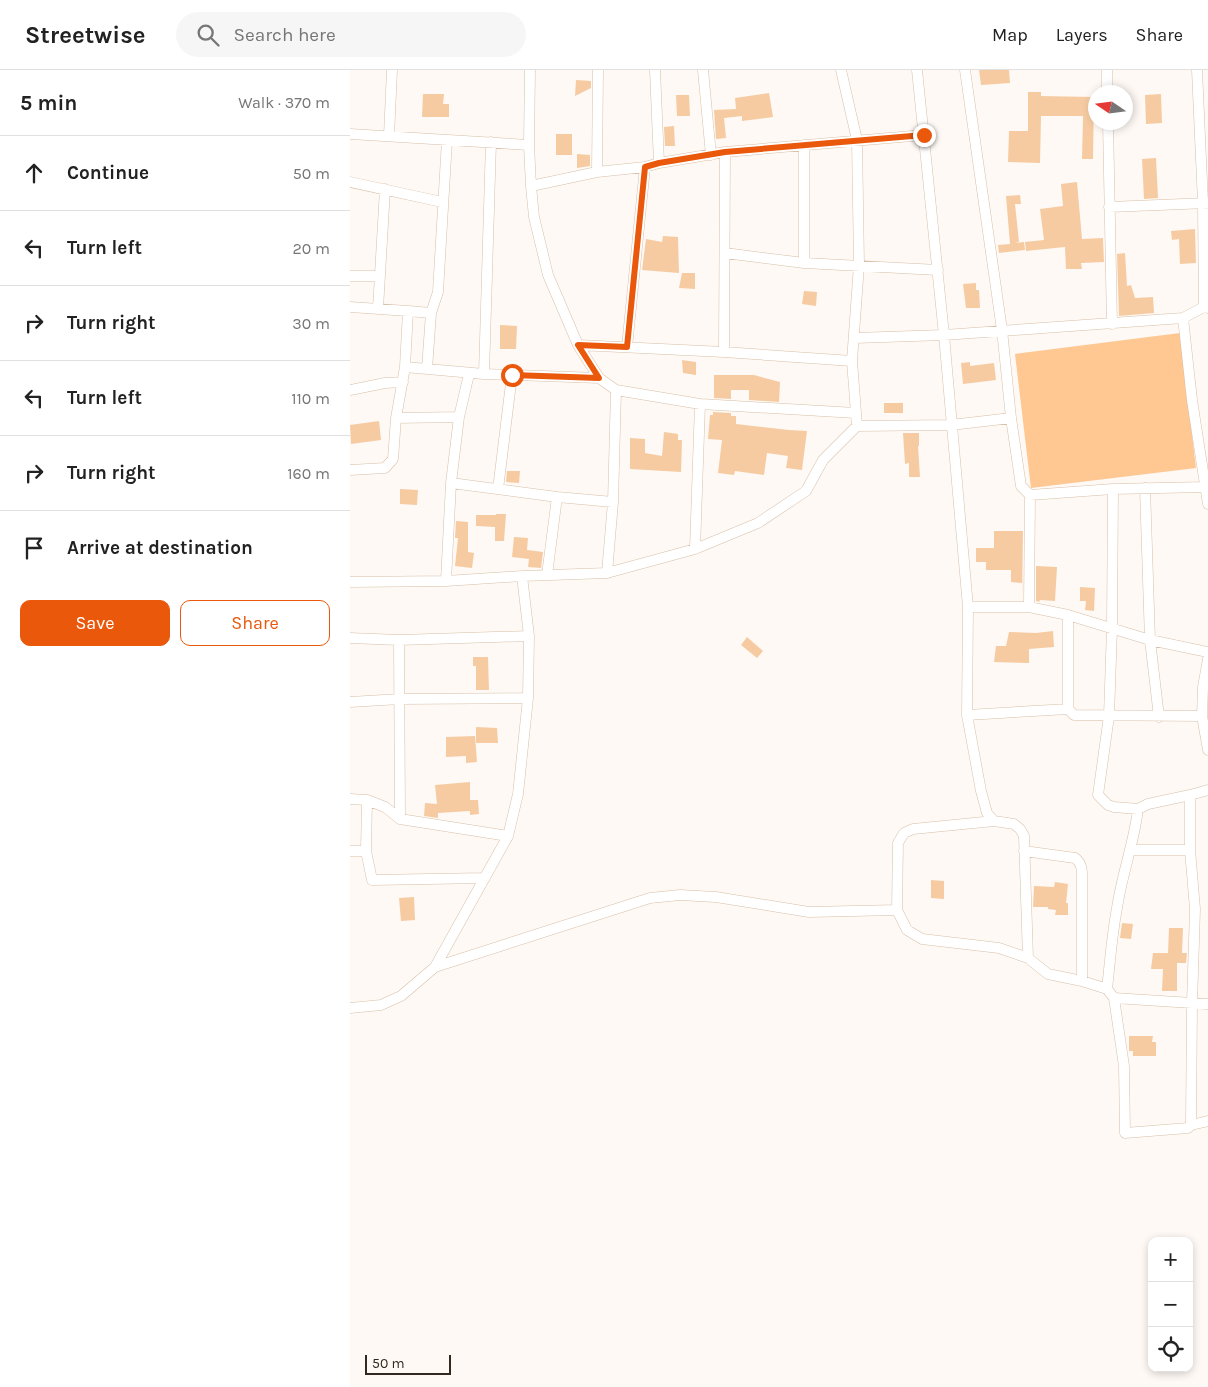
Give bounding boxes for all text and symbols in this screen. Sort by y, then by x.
search box [176,12,526,57]
text: Streetwise [25,21,146,49]
icon: search [194,21,222,49]
text: Search here [234,24,336,46]
text: Map [992,24,1028,46]
text: Layers [1056,24,1108,46]
text: Share [1136,24,1183,46]
north arrow [1088,85,1133,130]
text: 5 min [20,91,77,115]
text: Walk · 370 m [238,93,330,112]
route end [913,124,936,147]
icon: ahead [20,159,48,187]
text: Continue [67,162,149,184]
text: 50 m [293,164,330,183]
icon: left [20,234,48,262]
text: Turn left [67,237,142,259]
text: 20 m [292,239,330,258]
icon: right [20,309,48,337]
text: Turn right [67,312,156,334]
text: 30 m [292,314,330,333]
route start [501,364,524,387]
icon: left [20,384,48,412]
text: Turn left [67,387,142,409]
text: 110 m [291,389,330,408]
icon: right [20,459,48,487]
text: Turn right [67,462,156,484]
text: 160 m [287,464,330,483]
icon: arrive [20,534,48,562]
text: Arrive at destination [67,537,253,559]
button: Save [20,600,170,646]
button: Share [180,600,330,646]
map controls [1148,1237,1193,1372]
button: + [1148,1237,1193,1282]
button: − [1148,1282,1193,1327]
button: locate [1148,1327,1193,1372]
scale bar [365,1352,451,1375]
text: 50 m [372,1355,405,1372]

